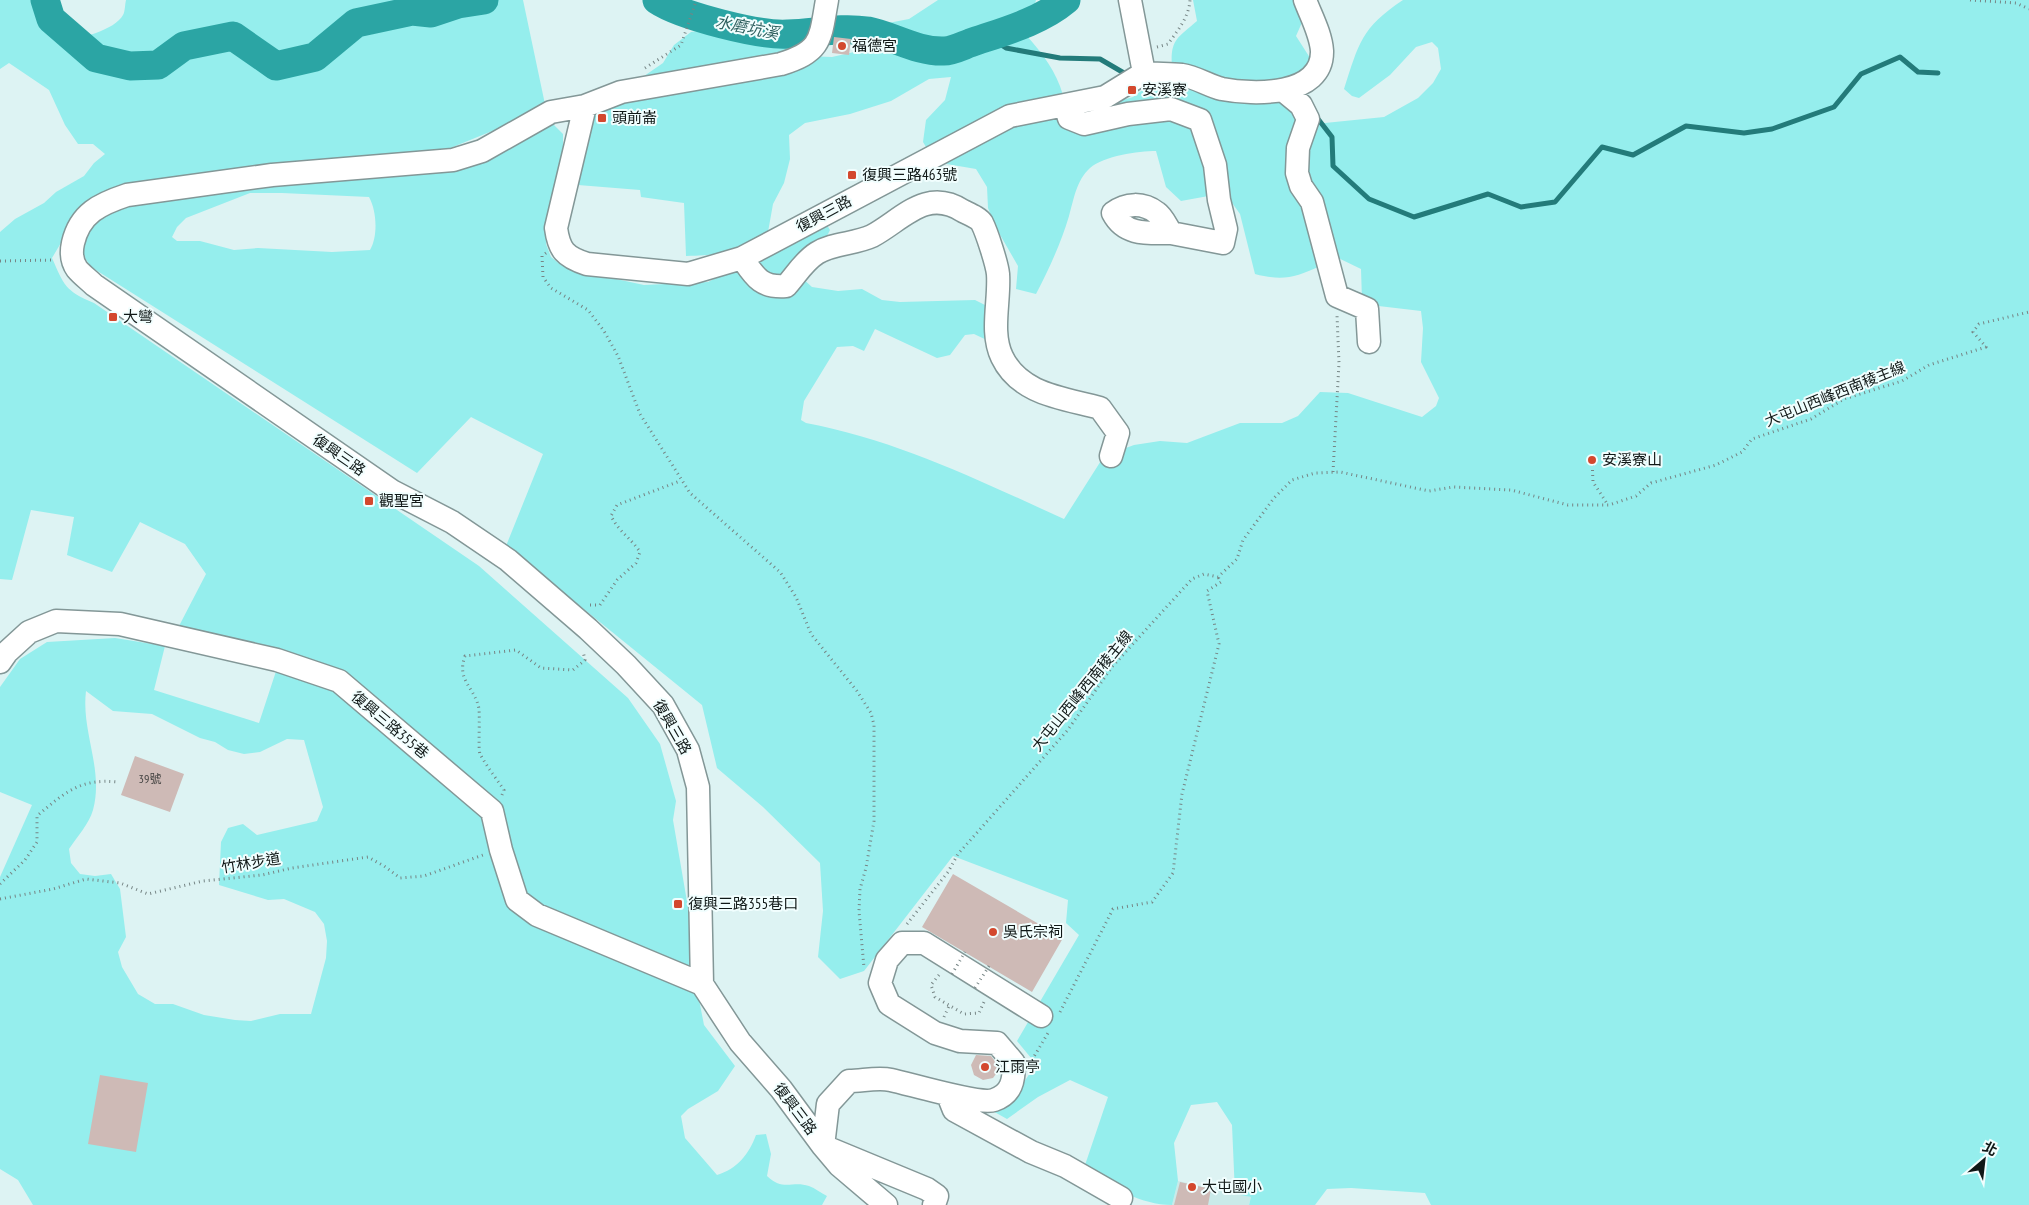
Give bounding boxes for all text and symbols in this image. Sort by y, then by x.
water label: 水磨坑溪 [714,11,782,43]
place label: 福德宮 [852,36,897,55]
marker: 福德宮 [836,40,848,52]
place label: 安溪寮 [1142,80,1187,99]
marker: 安溪寮 [1126,84,1138,96]
place label: 頭前崙 [612,108,657,127]
marker: 頭前崙 [596,112,608,124]
place label: 復興三路463號 [862,165,957,184]
marker: 復興三路463號 [846,169,858,181]
street label: 復興三路 [793,191,855,236]
place label: 大彎 [123,307,153,326]
marker: 大彎 [107,311,119,323]
street label: 大屯山西峰西南稜主線 [1762,357,1908,430]
street label: 復興三路 [309,430,369,480]
place label: 安溪寮山 [1602,450,1662,469]
marker: 安溪寮山 [1586,454,1598,466]
place label: 觀聖宮 [379,491,424,510]
marker: 觀聖宮 [363,495,375,507]
street label: 大屯山西峰西南稜主線 [1027,626,1136,755]
street label: 復興三路355巷 [348,687,433,763]
street label: 復興三路 [649,696,696,757]
house number: 39號 [139,771,161,786]
street label: 竹林步道 [220,848,282,877]
place label: 復興三路355巷口 [688,894,798,913]
marker: 復興三路355巷口 [672,898,684,910]
place label: 吳氏宗祠 [1003,922,1063,941]
marker: 吳氏宗祠 [987,926,999,938]
place label: 江雨亭 [995,1057,1040,1076]
marker: 江雨亭 [979,1061,991,1073]
street label: 復興三路 [770,1079,821,1138]
north arrow [1959,1135,2009,1185]
text: 北 [1980,1137,2001,1160]
place label: 大屯國小 [1202,1177,1262,1196]
marker: 大屯國小 [1186,1181,1198,1193]

